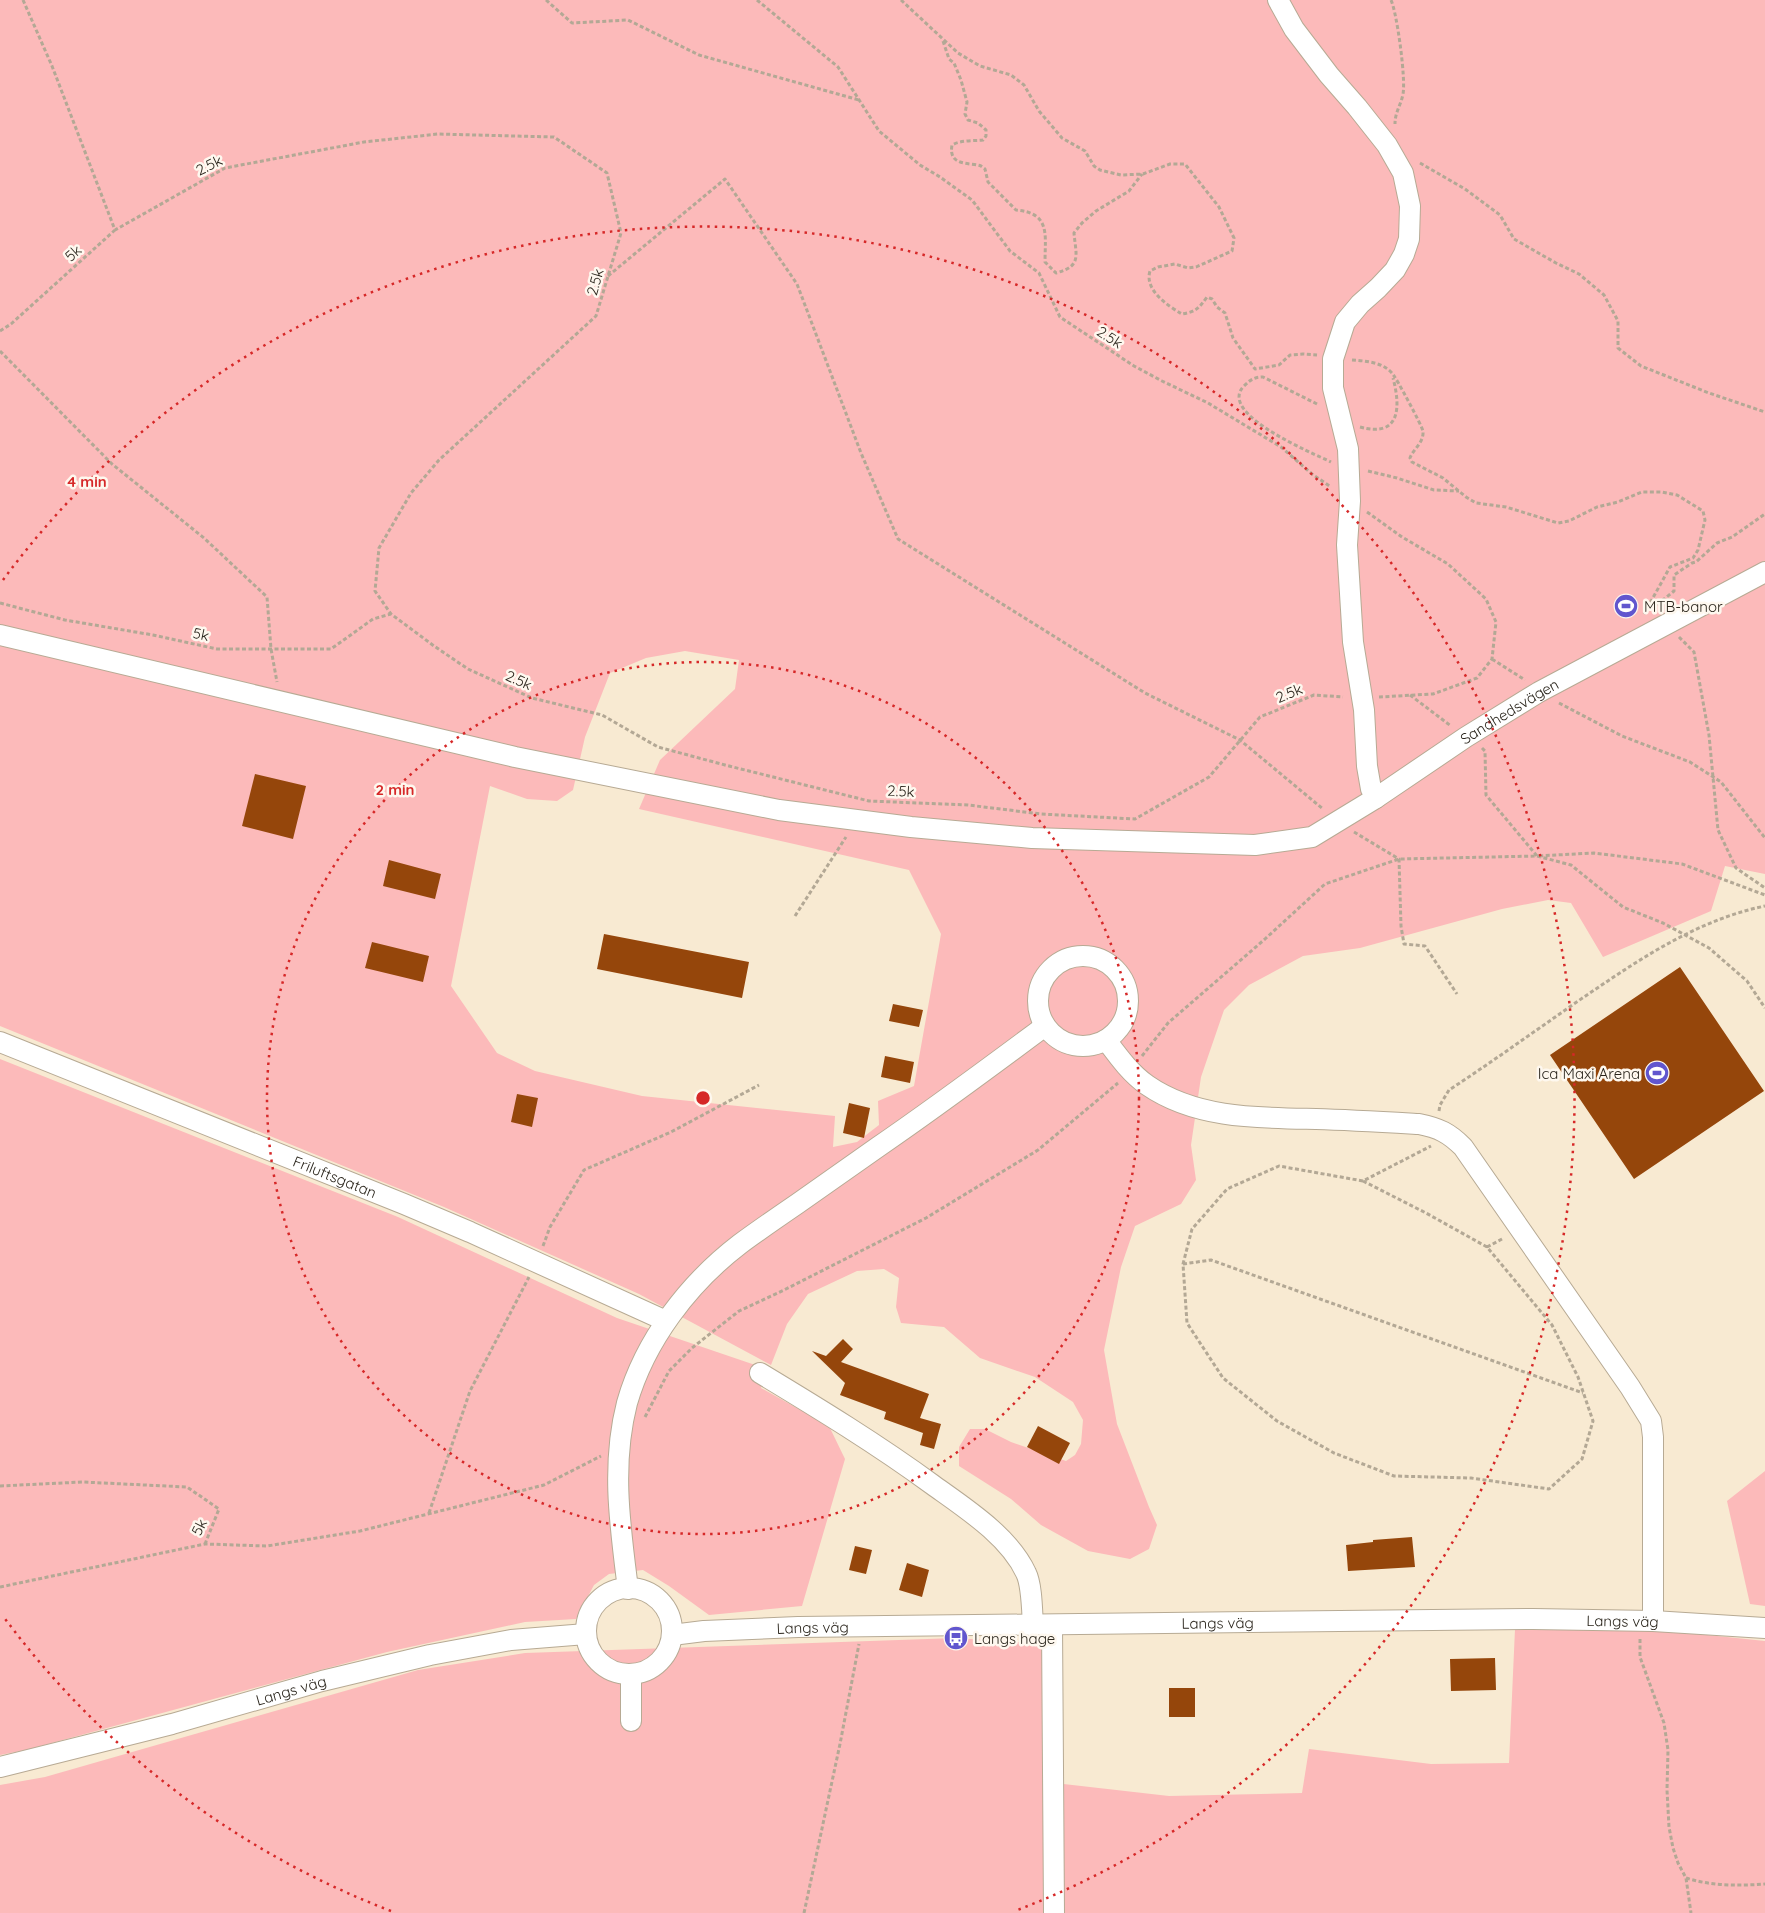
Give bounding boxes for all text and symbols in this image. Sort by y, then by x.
street label: 2.5k [193,150,225,180]
street label: 5k [61,241,85,265]
street label: 2.5k [582,266,608,298]
street label: 2.5k [1093,322,1127,352]
text: 4 min [67,472,107,491]
sports icon: MTB-banor [1613,593,1639,619]
place label: MTB-banor [1644,597,1723,616]
street label: 5k [191,623,211,645]
street label: 2.5k [503,666,535,694]
street label: Sandhedsvägen [1456,674,1562,748]
street label: 2.5k [1273,679,1305,707]
text: 2 min [375,780,415,799]
street label: 2.5k [887,781,915,801]
sports icon: Ica Maxi Arena [1644,1060,1670,1086]
place label: Ica Maxi Arena [1538,1064,1640,1083]
centre of rings [694,1089,712,1107]
street label: Friluftsgatan [290,1151,380,1202]
street label: 5k [187,1515,211,1539]
street label: Langs väg [1586,1610,1659,1631]
street label: Langs väg [1181,1613,1254,1632]
street label: Langs väg [776,1617,849,1637]
bus stop icon: Langs hage [943,1625,969,1651]
place label: Langs hage [974,1629,1055,1648]
street label: Langs väg [253,1671,328,1709]

